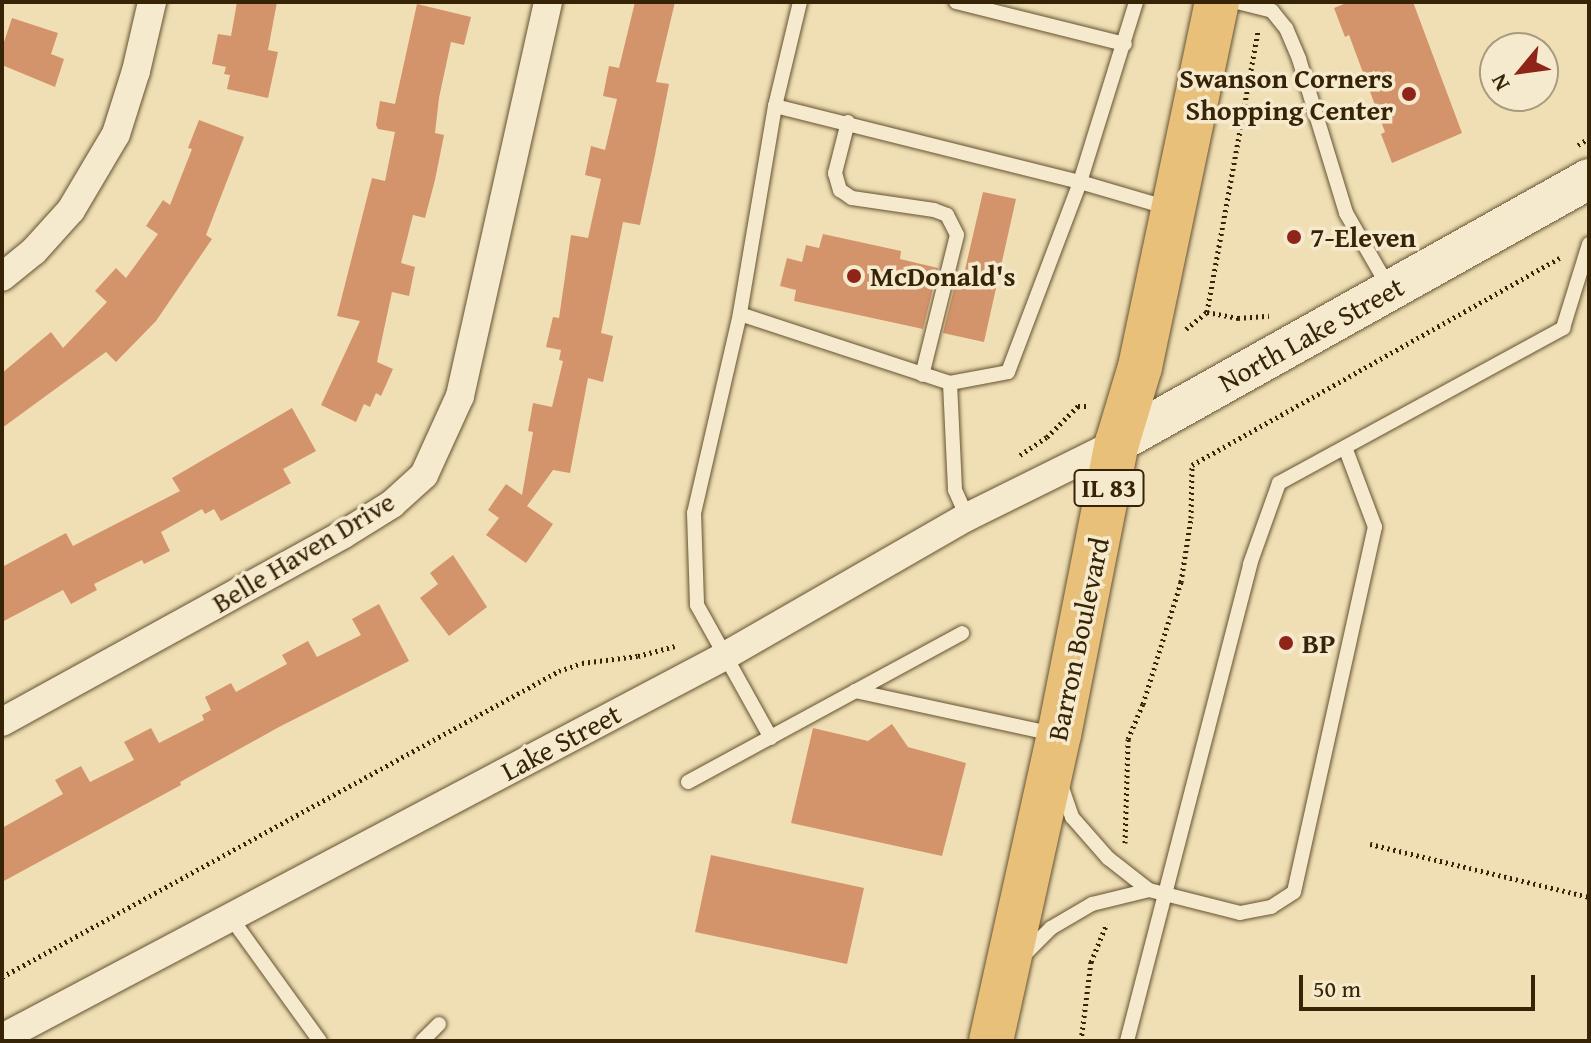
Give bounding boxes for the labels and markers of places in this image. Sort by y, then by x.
place label: Swanson Corners Shopping Center [1179,61,1393,127]
marker: Swanson Corners Shopping Center [1400,85,1418,103]
place label: 7-Eleven [1310,220,1416,254]
marker: 7-Eleven [1285,228,1303,246]
place label: McDonald's [870,259,1016,293]
marker: McDonald's [845,267,863,285]
place label: BP [1302,626,1336,660]
marker: BP [1277,634,1295,652]

